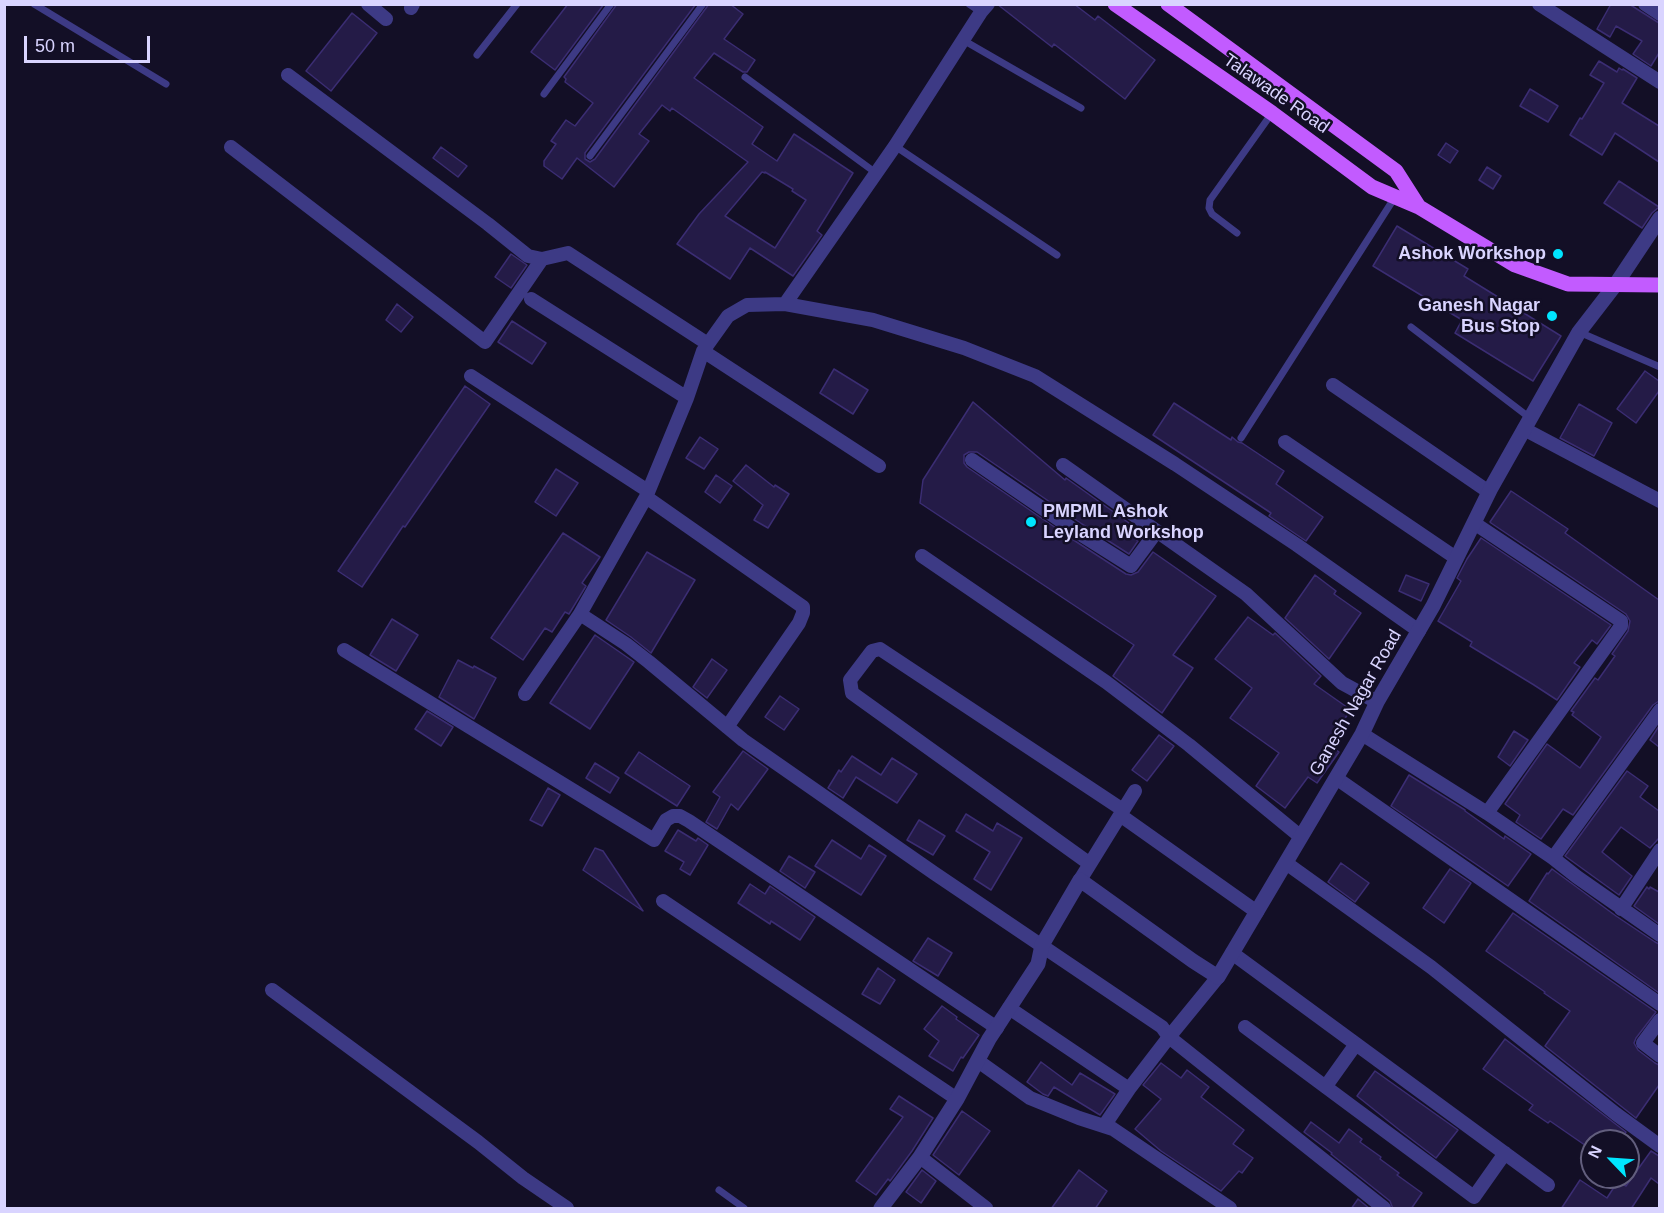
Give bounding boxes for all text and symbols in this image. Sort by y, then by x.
scale bar [27,24,153,62]
text: 50 m [35,36,75,56]
street label: Talawade Road [1219,50,1333,138]
place label: Ashok Workshop [1398,243,1546,265]
marker: Ashok Workshop [1551,247,1565,261]
place label: Ganesh Nagar Bus Stop [1418,295,1540,338]
marker: Ganesh Nagar Bus Stop [1545,309,1559,323]
place label: PMPML Ashok Leyland Workshop [1043,501,1204,544]
marker: PMPML Ashok Leyland Workshop [1024,515,1038,529]
street label: Ganesh Nagar Road [1305,626,1407,780]
north arrow [1580,1129,1640,1189]
text: N [1585,1143,1605,1161]

